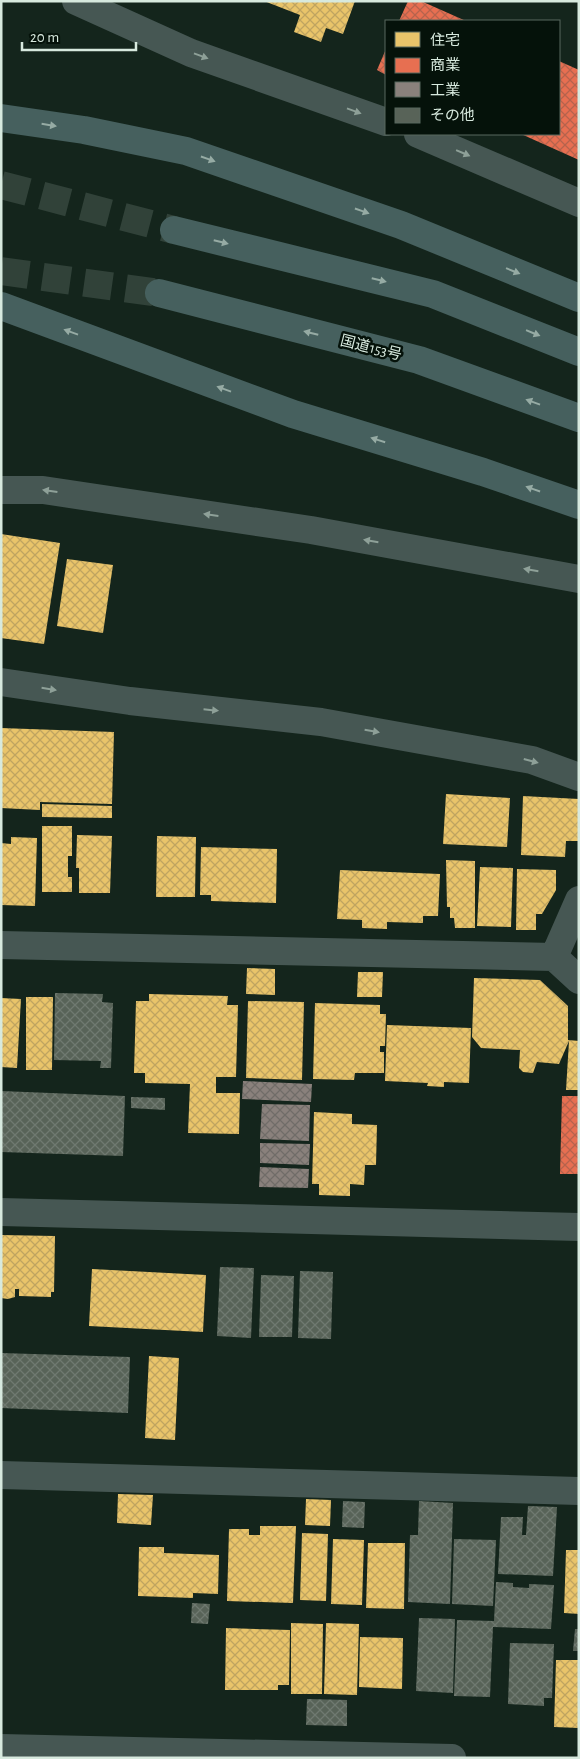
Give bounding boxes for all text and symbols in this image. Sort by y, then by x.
scale bar [22,20,136,52]
legend [385,20,560,135]
text: 20 m [30,30,59,45]
text: 住宅 [430,32,460,48]
one-way arrow [194,52,209,60]
text: 商業 [430,57,460,73]
text: 工業 [430,82,460,98]
one-way arrow [347,107,362,115]
text: その他 [430,107,475,123]
one-way arrow [42,121,58,129]
one-way arrow [456,150,470,158]
one-way arrow [201,155,216,163]
one-way arrow [355,208,370,216]
one-way arrow [214,238,229,246]
one-way arrow [506,267,521,275]
one-way arrow [372,276,387,284]
one-way arrow [64,328,79,335]
one-way arrow [304,328,319,336]
one-way arrow [525,330,540,337]
street label: 国道153号 [339,332,403,363]
one-way arrow [216,385,231,393]
one-way arrow [525,398,540,406]
one-way arrow [370,435,385,443]
one-way arrow [525,485,540,493]
one-way arrow [41,487,57,495]
one-way arrow [202,511,218,519]
one-way arrow [363,536,379,544]
one-way arrow [522,566,538,574]
one-way arrow [42,685,58,693]
one-way arrow [203,706,219,714]
one-way arrow [364,728,380,736]
one-way arrow [524,757,539,765]

